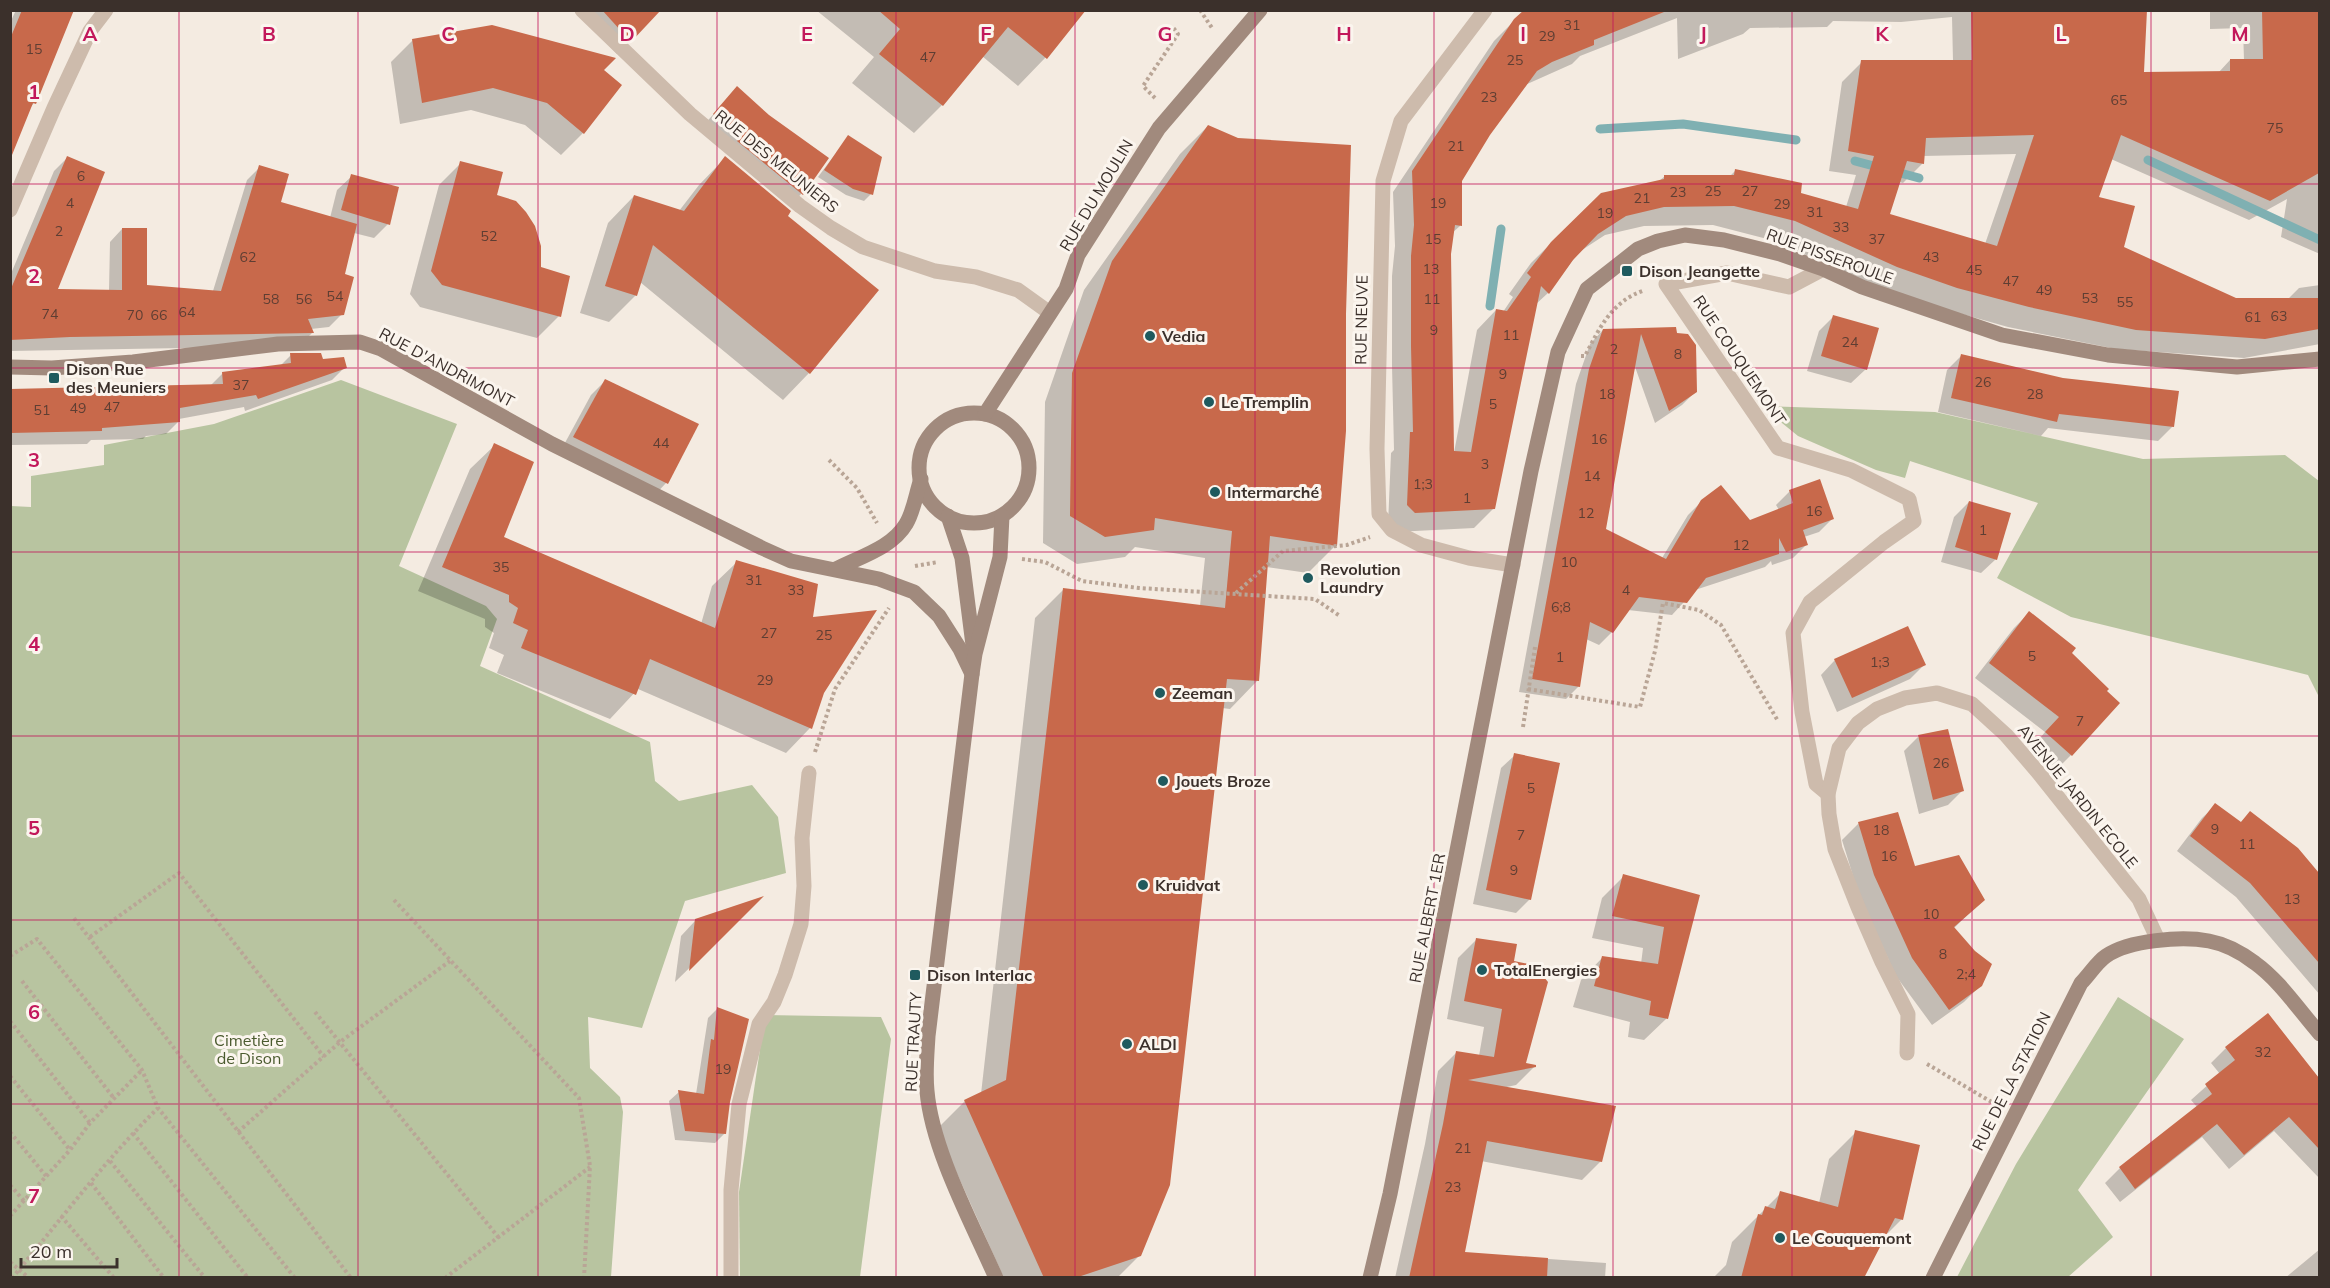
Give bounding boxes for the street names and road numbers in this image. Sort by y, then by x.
street label: RUE DES MEUNIERS [711,105,843,217]
street label: RUE DU MOULIN [1055,136,1137,254]
street label: RUE PISSEROULE [1764,224,1896,288]
street label: RUE NEUVE [1350,275,1372,365]
street label: RUE COUQUEMONT [1689,291,1791,429]
street label: RUE D'ANDRIMONT [376,323,518,411]
street label: AVENUE JARDIN ECOLE [2014,720,2142,872]
street label: RUE ALBERT 1ER [1405,851,1449,985]
street label: RUE TRAUTY [900,991,926,1092]
street label: RUE DE LA STATION [1967,1008,2055,1154]

